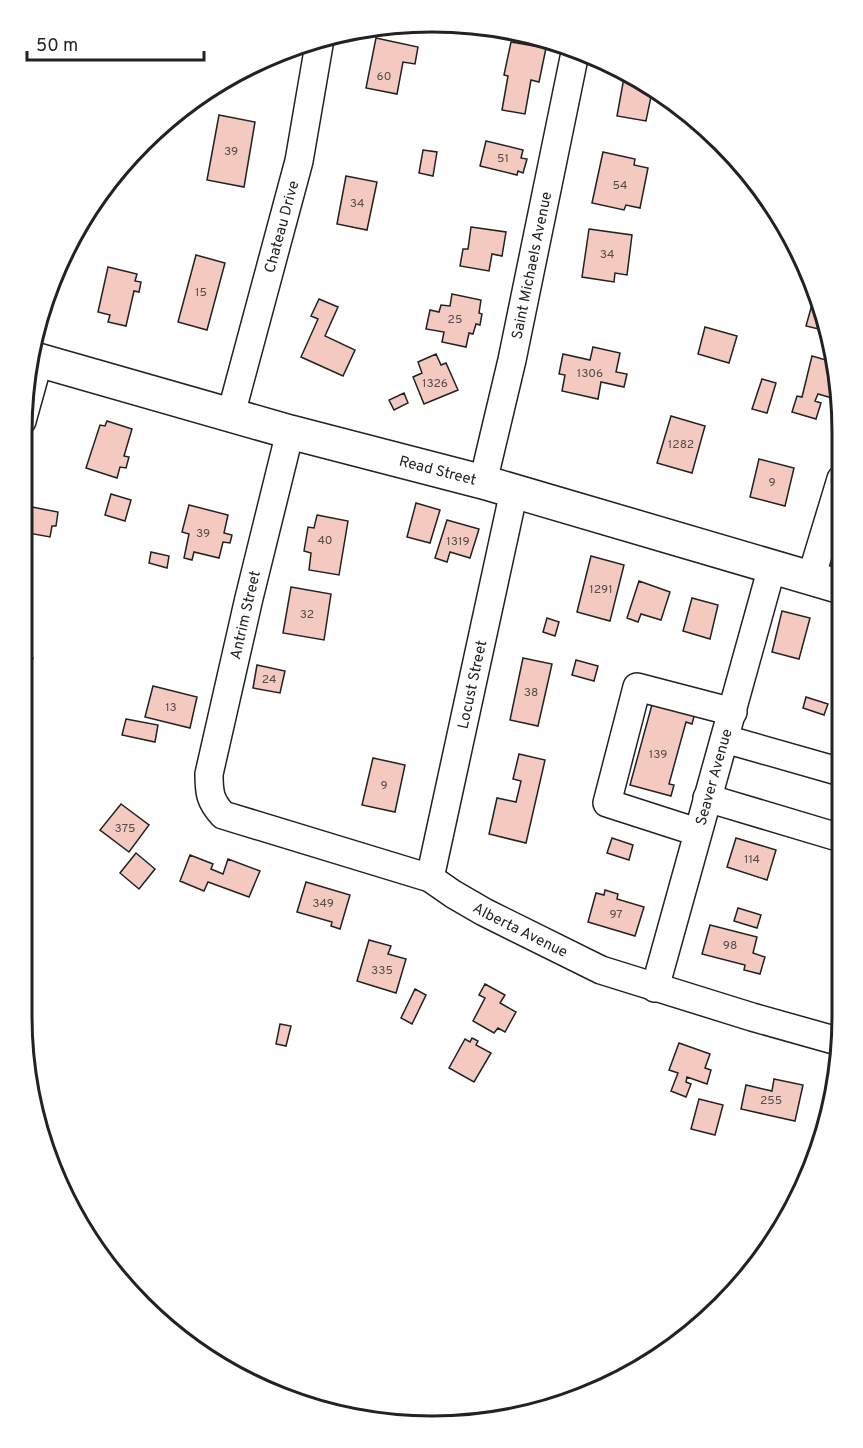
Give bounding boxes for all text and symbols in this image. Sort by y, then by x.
scale bar [27,24,204,62]
text: 50 m [36,35,78,58]
house number: 60 [377,69,391,85]
house number: 39 [224,144,238,160]
house number: 51 [497,151,509,167]
house number: 54 [612,178,628,194]
street label: Chateau Drive [261,179,304,275]
street label: Saint Michaels Avenue [508,190,557,341]
house number: 34 [350,196,364,212]
house number: 34 [600,247,614,263]
house number: 15 [195,285,207,301]
house number: 25 [448,312,462,328]
house number: 1306 [577,366,603,382]
house number: 1326 [422,376,448,392]
house number: 1282 [668,437,694,453]
street label: Read Street [397,453,478,491]
house number: 9 [768,475,776,491]
house number: 39 [196,526,210,542]
house number: 40 [317,533,333,549]
house number: 1319 [446,534,470,550]
street label: Antrim Street [227,569,266,662]
house number: 1291 [589,582,613,598]
house number: 32 [300,607,314,623]
street label: Locust Street [455,639,492,731]
house number: 24 [262,672,276,688]
house number: 38 [524,685,538,701]
house number: 13 [165,700,177,716]
street label: Seaver Avenue [692,727,738,828]
house number: 139 [649,747,667,763]
house number: 9 [380,778,388,794]
house number: 375 [115,821,135,837]
house number: 114 [744,852,760,868]
house number: 349 [312,896,334,912]
street label: Alberta Avenue [469,899,570,963]
house number: 97 [609,907,623,923]
house number: 98 [723,938,737,954]
house number: 335 [371,963,393,979]
house number: 255 [760,1093,782,1109]

